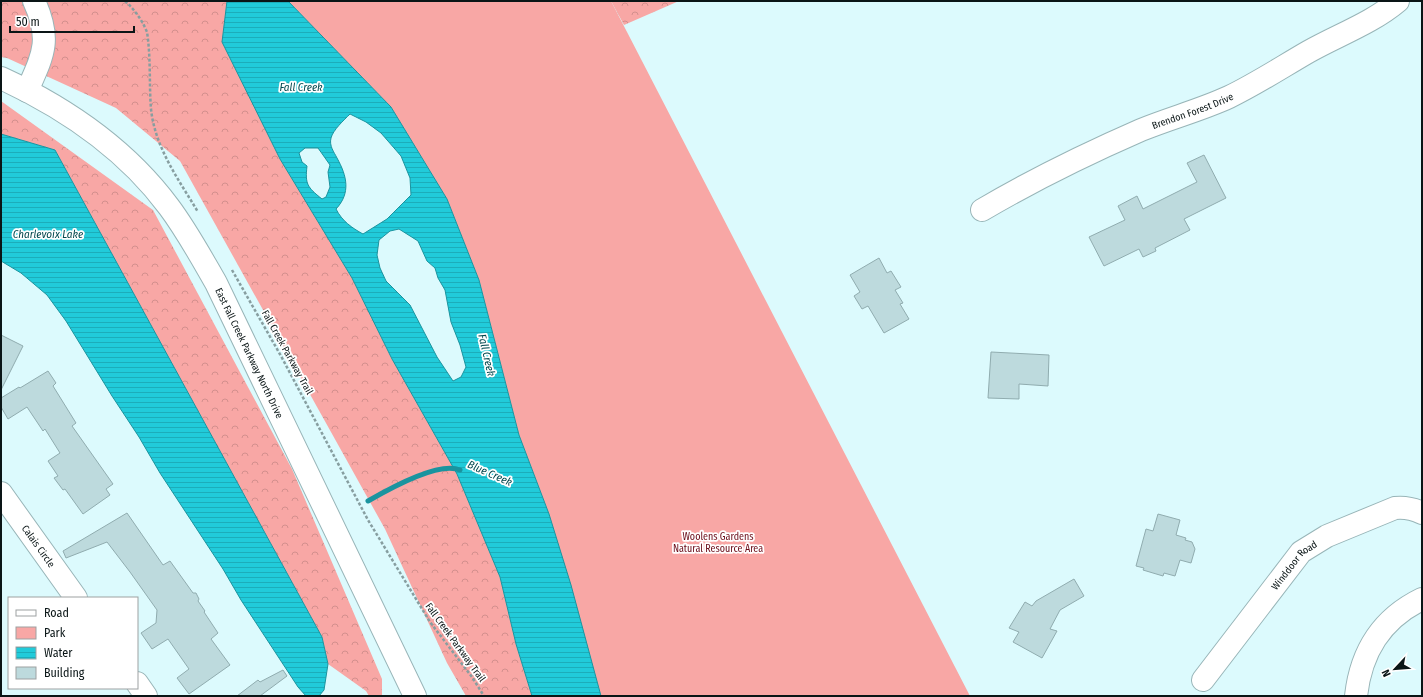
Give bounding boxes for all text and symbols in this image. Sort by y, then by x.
scale bar [10,8,134,34]
text: 50 m [16,15,40,29]
water label: Fall Creek [279,81,323,94]
street label: Brendon Forest Drive [1150,91,1236,132]
water label: Charlevoix Lake [13,228,83,241]
street label: East Fall Creek Parkway North Drive [212,286,285,421]
street label: Fall Creek Parkway Trail [259,308,315,397]
water label: Fall Creek [475,333,498,378]
water label: Blue Creek [466,458,514,489]
street label: Calais Circle [19,523,57,570]
park label: Woolens Gardens Natural Resource Area [673,531,763,555]
street label: Winddoor Road [1269,539,1319,593]
legend [8,597,138,689]
street label: Fall Creek Parkway Trail [423,601,488,685]
text: Road [44,606,69,620]
text: Park [44,626,66,640]
text: Water [44,646,73,660]
north arrow [1375,649,1415,689]
text: Building [44,666,85,680]
text: N [1379,667,1394,679]

